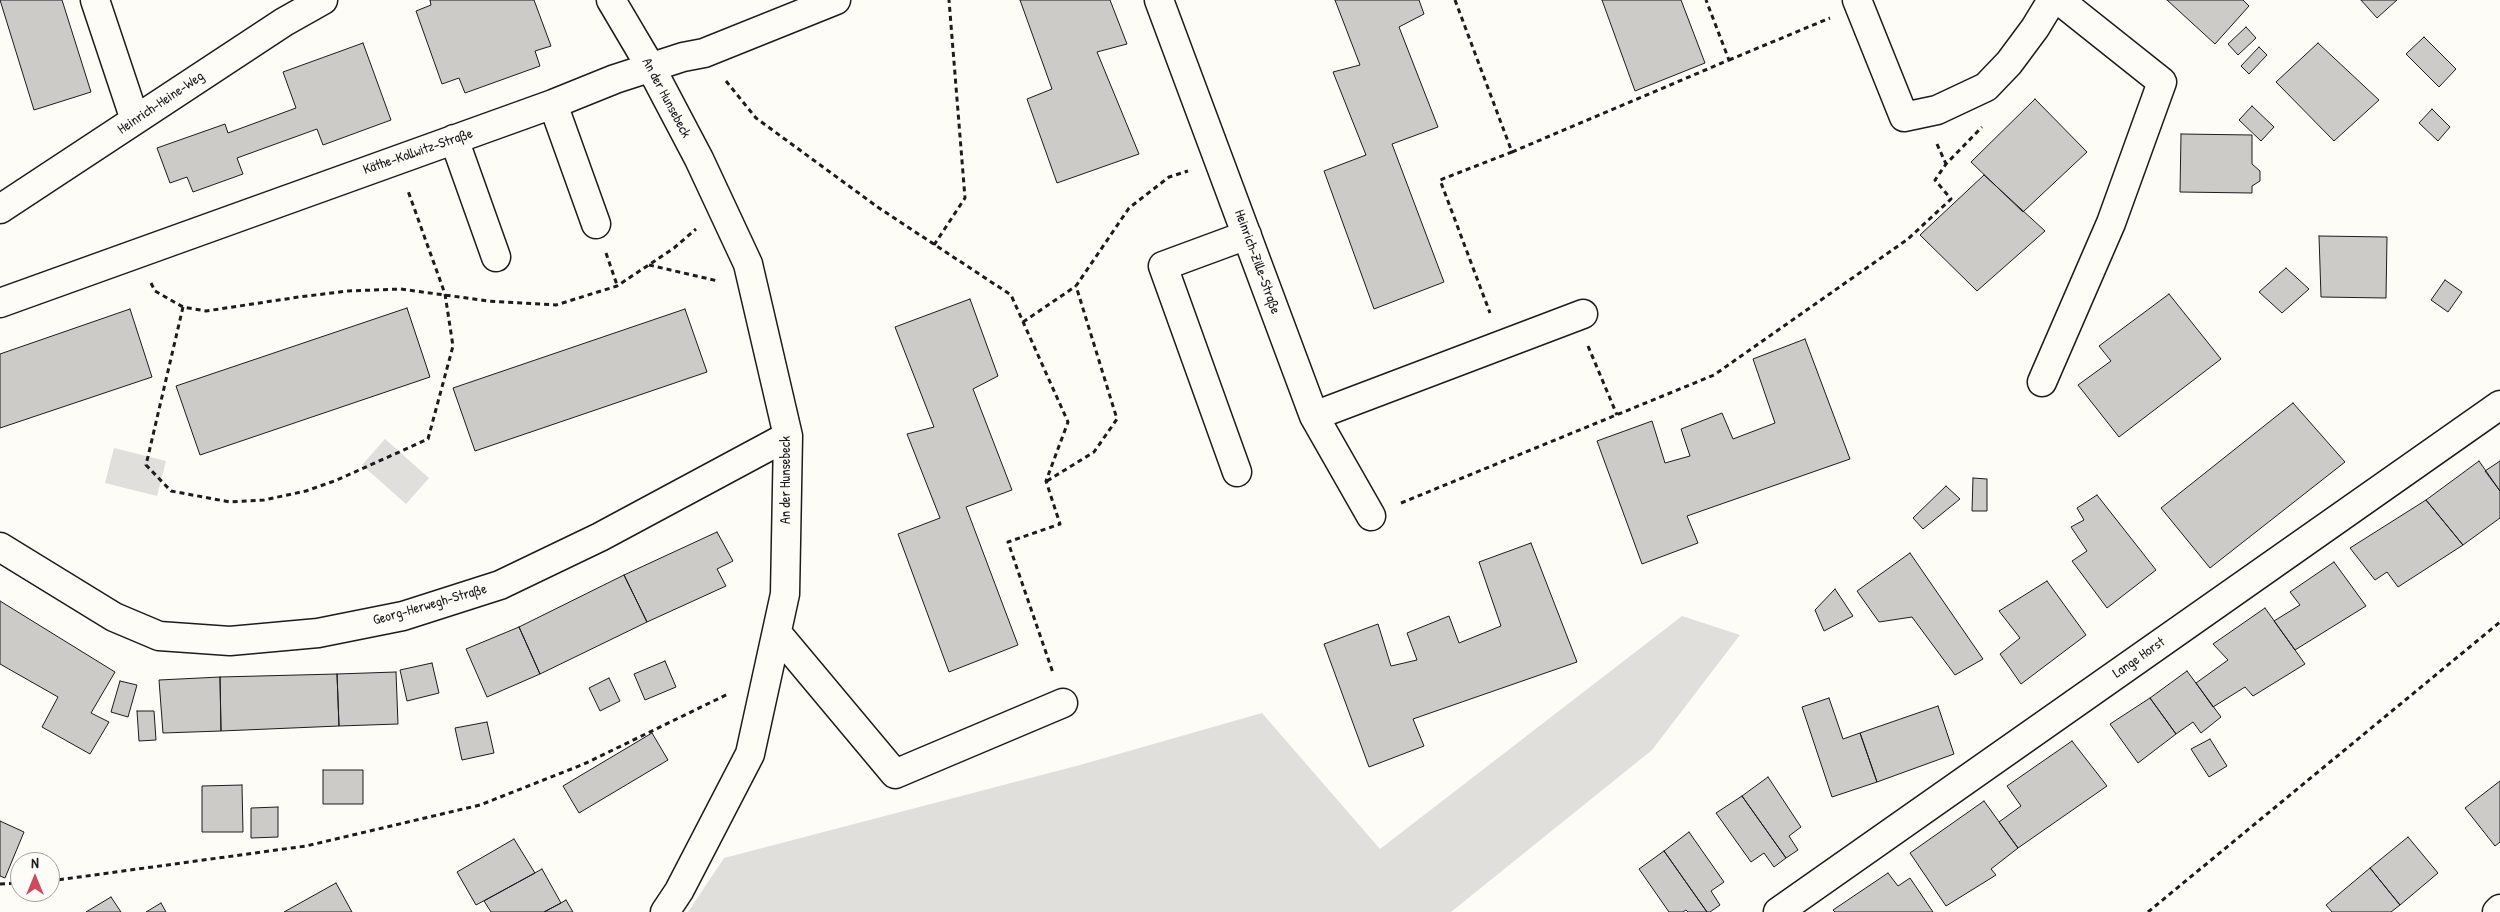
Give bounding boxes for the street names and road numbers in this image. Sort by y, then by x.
street label: An der Hunsebeck [638,55,694,141]
street label: Heinrich-Heine-Weg [115,68,207,138]
street label: Käthe-Kollwitz-Straße [361,125,475,179]
street label: Heinrich-Zille-Straße [1230,208,1284,316]
street label: An der Hunsebeck [778,436,794,524]
street label: Georg-Herwegh-Straße [371,581,489,629]
street label: Lange Horst [2110,634,2168,682]

